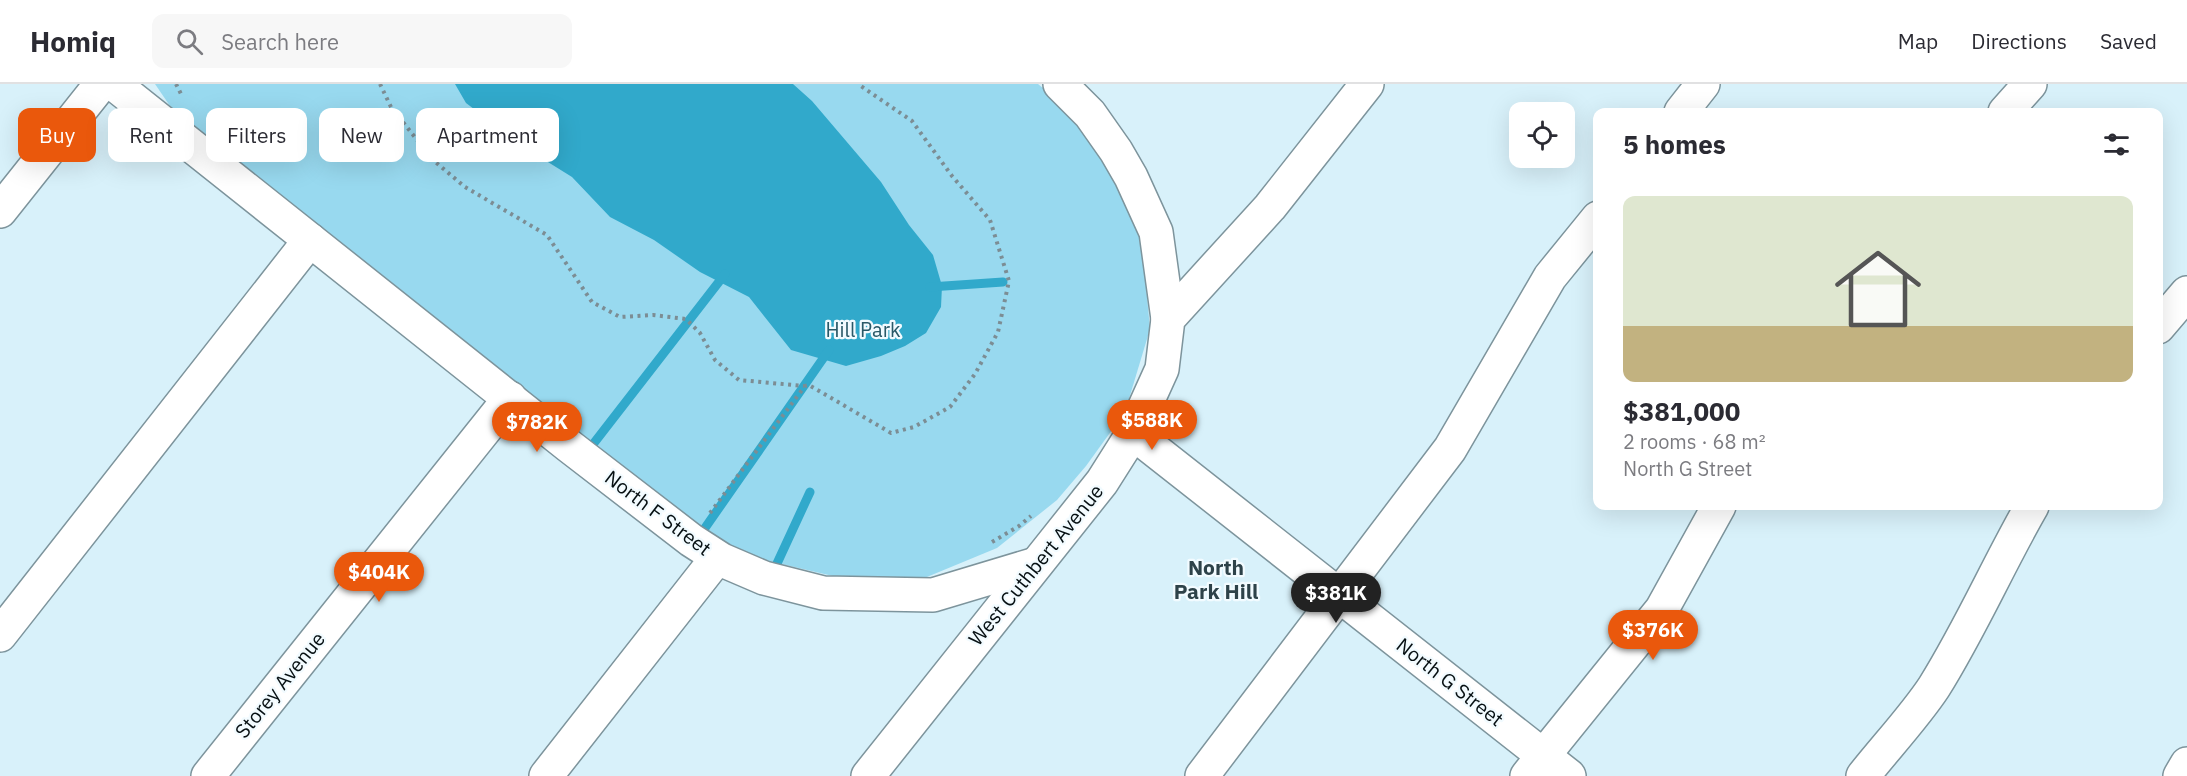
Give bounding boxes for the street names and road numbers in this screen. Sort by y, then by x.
street label: North F Street [600,464,717,561]
street label: West Cuthbert Avenue [962,478,1109,651]
street label: Storey Avenue [228,626,331,743]
street label: North G Street [1391,631,1510,732]

